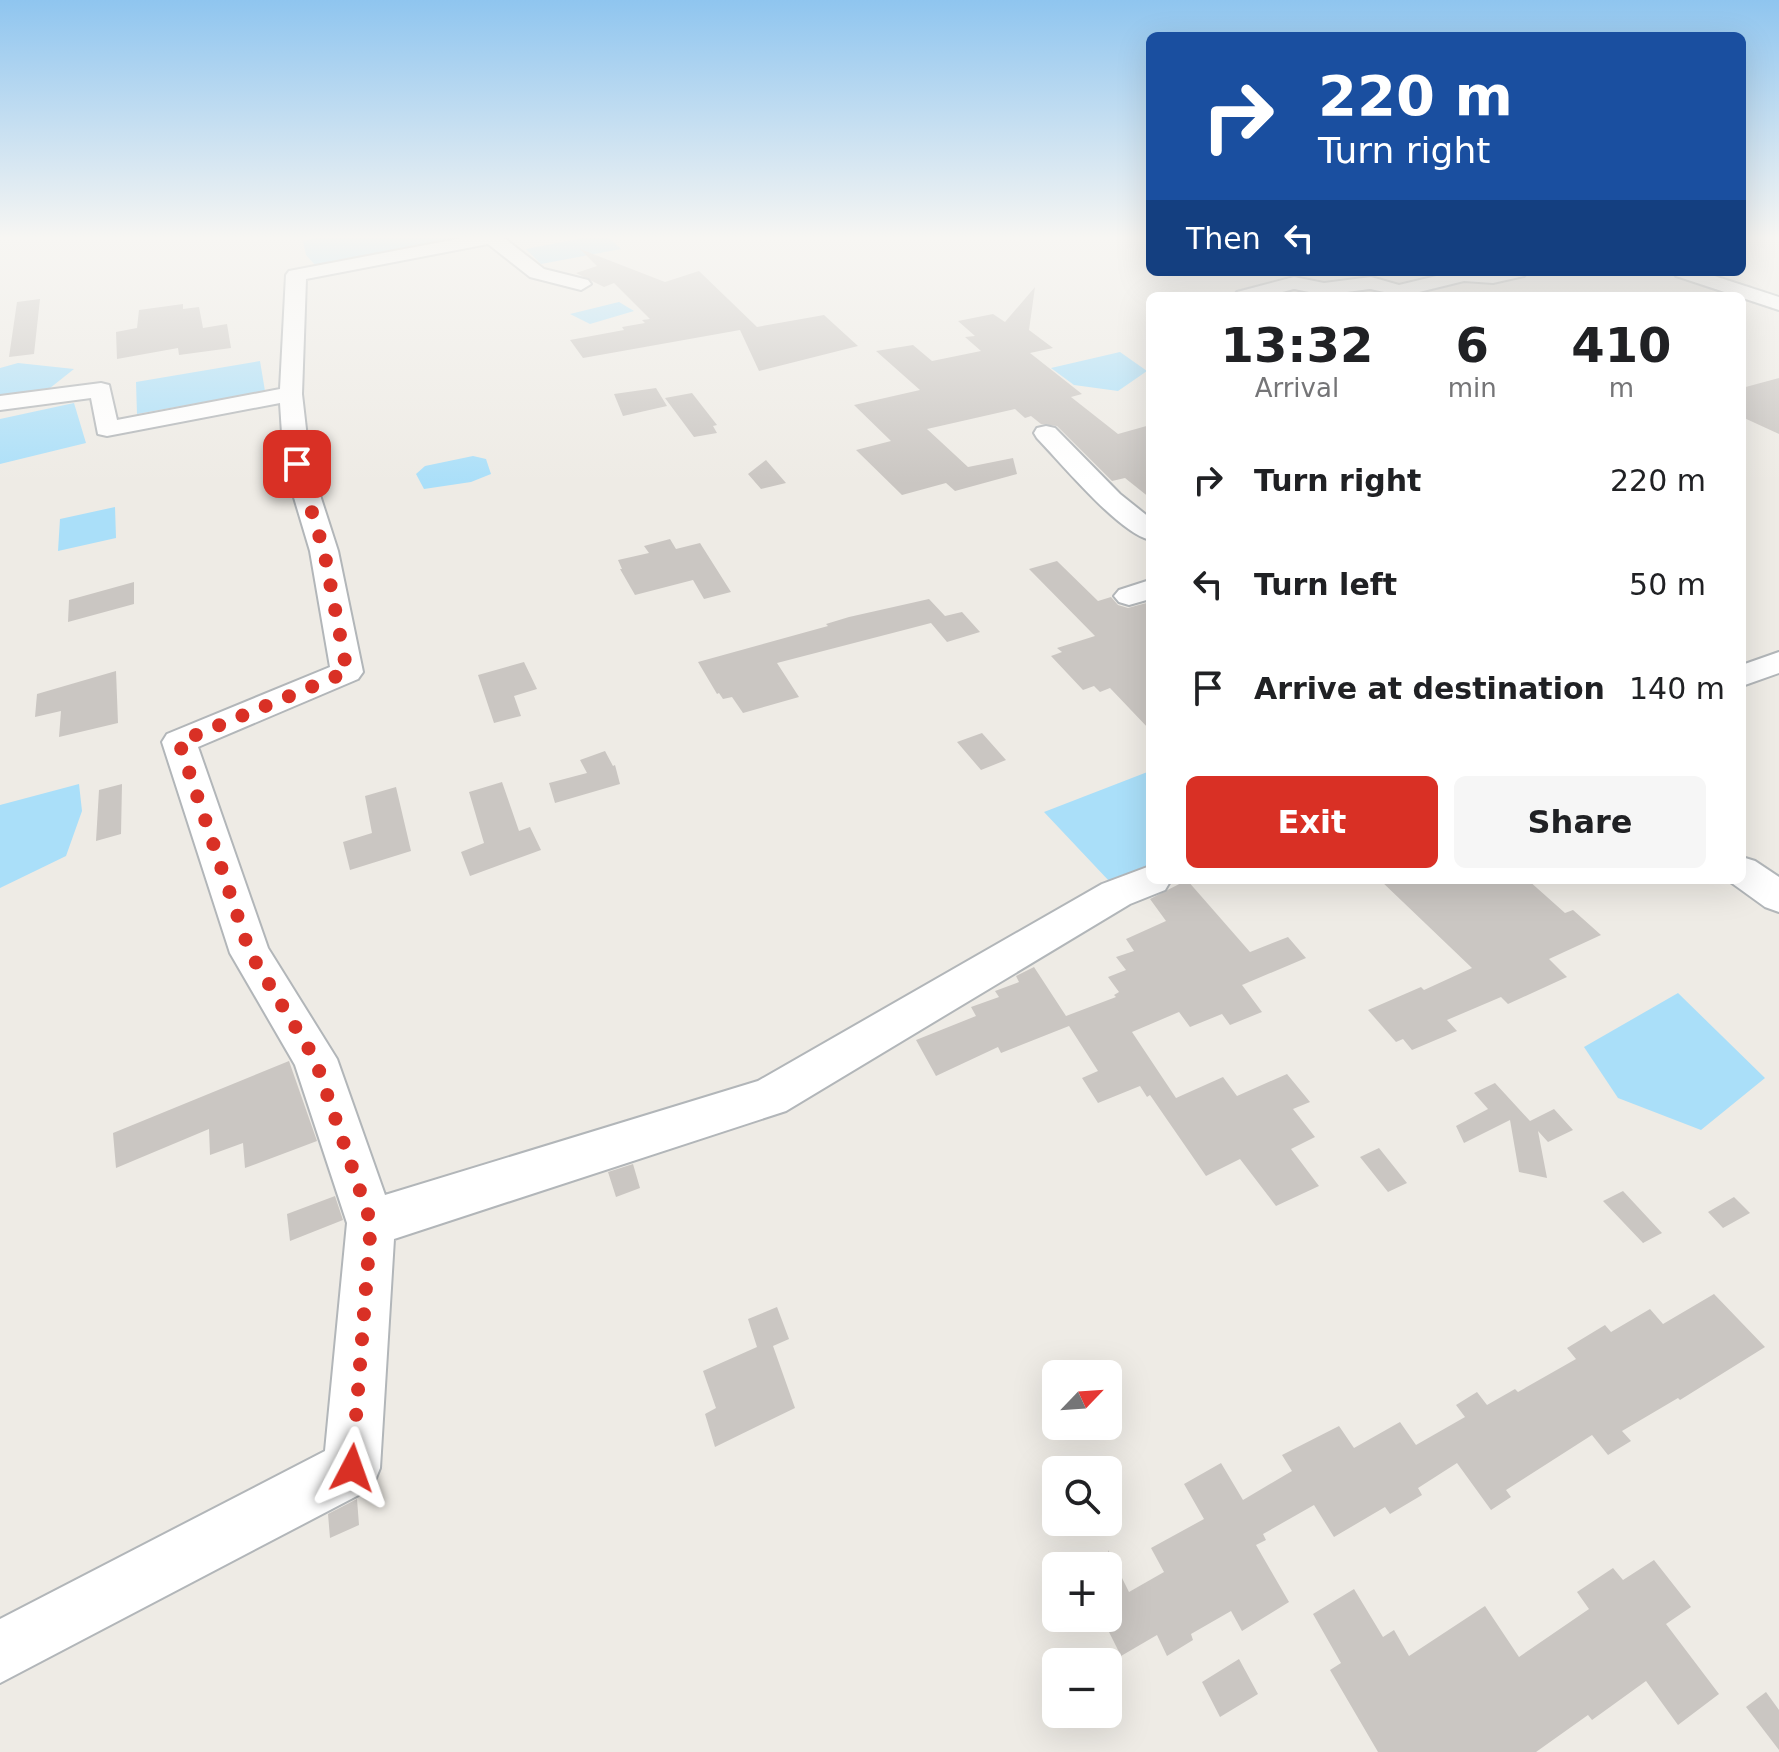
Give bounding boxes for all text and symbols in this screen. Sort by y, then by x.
text: 220 m [1318,63,1513,128]
icon: right [1186,64,1290,168]
text: Turn right [1318,130,1490,171]
icon: left [1277,216,1321,260]
text: Then [1186,221,1261,256]
text: 13:32 [1220,317,1373,373]
text: 6 [1456,317,1489,373]
text: 410 [1571,317,1671,373]
text: Arrival [1255,373,1339,403]
text: min [1448,373,1497,403]
text: m [1609,373,1634,403]
pin [263,430,331,498]
icon: arrive [275,442,319,486]
icon: right [1186,458,1230,502]
text: Turn right [1254,463,1421,498]
text: 220 m [1610,463,1706,498]
icon: left [1186,562,1230,606]
text: Turn left [1254,567,1397,602]
text: 50 m [1629,567,1706,602]
icon: arrive [1186,666,1230,710]
text: Arrive at destination [1254,671,1605,706]
text: 140 m [1629,671,1725,706]
button: Exit [1186,776,1438,868]
button: Share [1454,776,1706,868]
north arrow [1042,1360,1122,1440]
map controls [1042,1360,1122,1728]
position arrow [310,1426,394,1510]
button: search [1042,1456,1122,1536]
button: + [1042,1552,1122,1632]
button: − [1042,1648,1122,1728]

